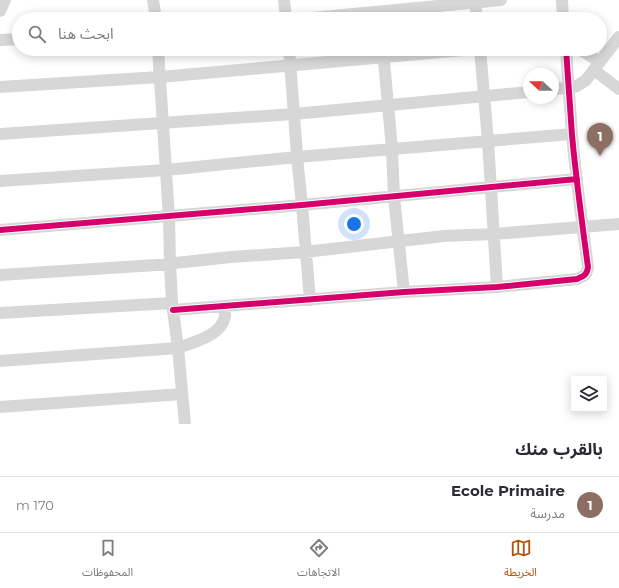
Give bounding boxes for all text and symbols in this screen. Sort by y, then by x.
search box [12,12,607,56]
icon: search [26,23,48,45]
text: ابحث هنا [58,24,114,43]
north arrow [523,68,559,104]
pin: 1 [587,123,613,156]
your location [344,214,364,234]
map controls [571,376,607,412]
button: layers [571,376,607,412]
text: بالقرب منك [515,439,603,459]
text: Ecole Primaire [451,481,565,500]
text: 170 m [16,497,54,513]
text: 1 [587,497,593,513]
text: مدرسة [530,505,565,521]
tab: المحفوظات [82,537,133,584]
tab: الاتجاهات [297,537,340,584]
tab: الخريطة [504,537,537,584]

